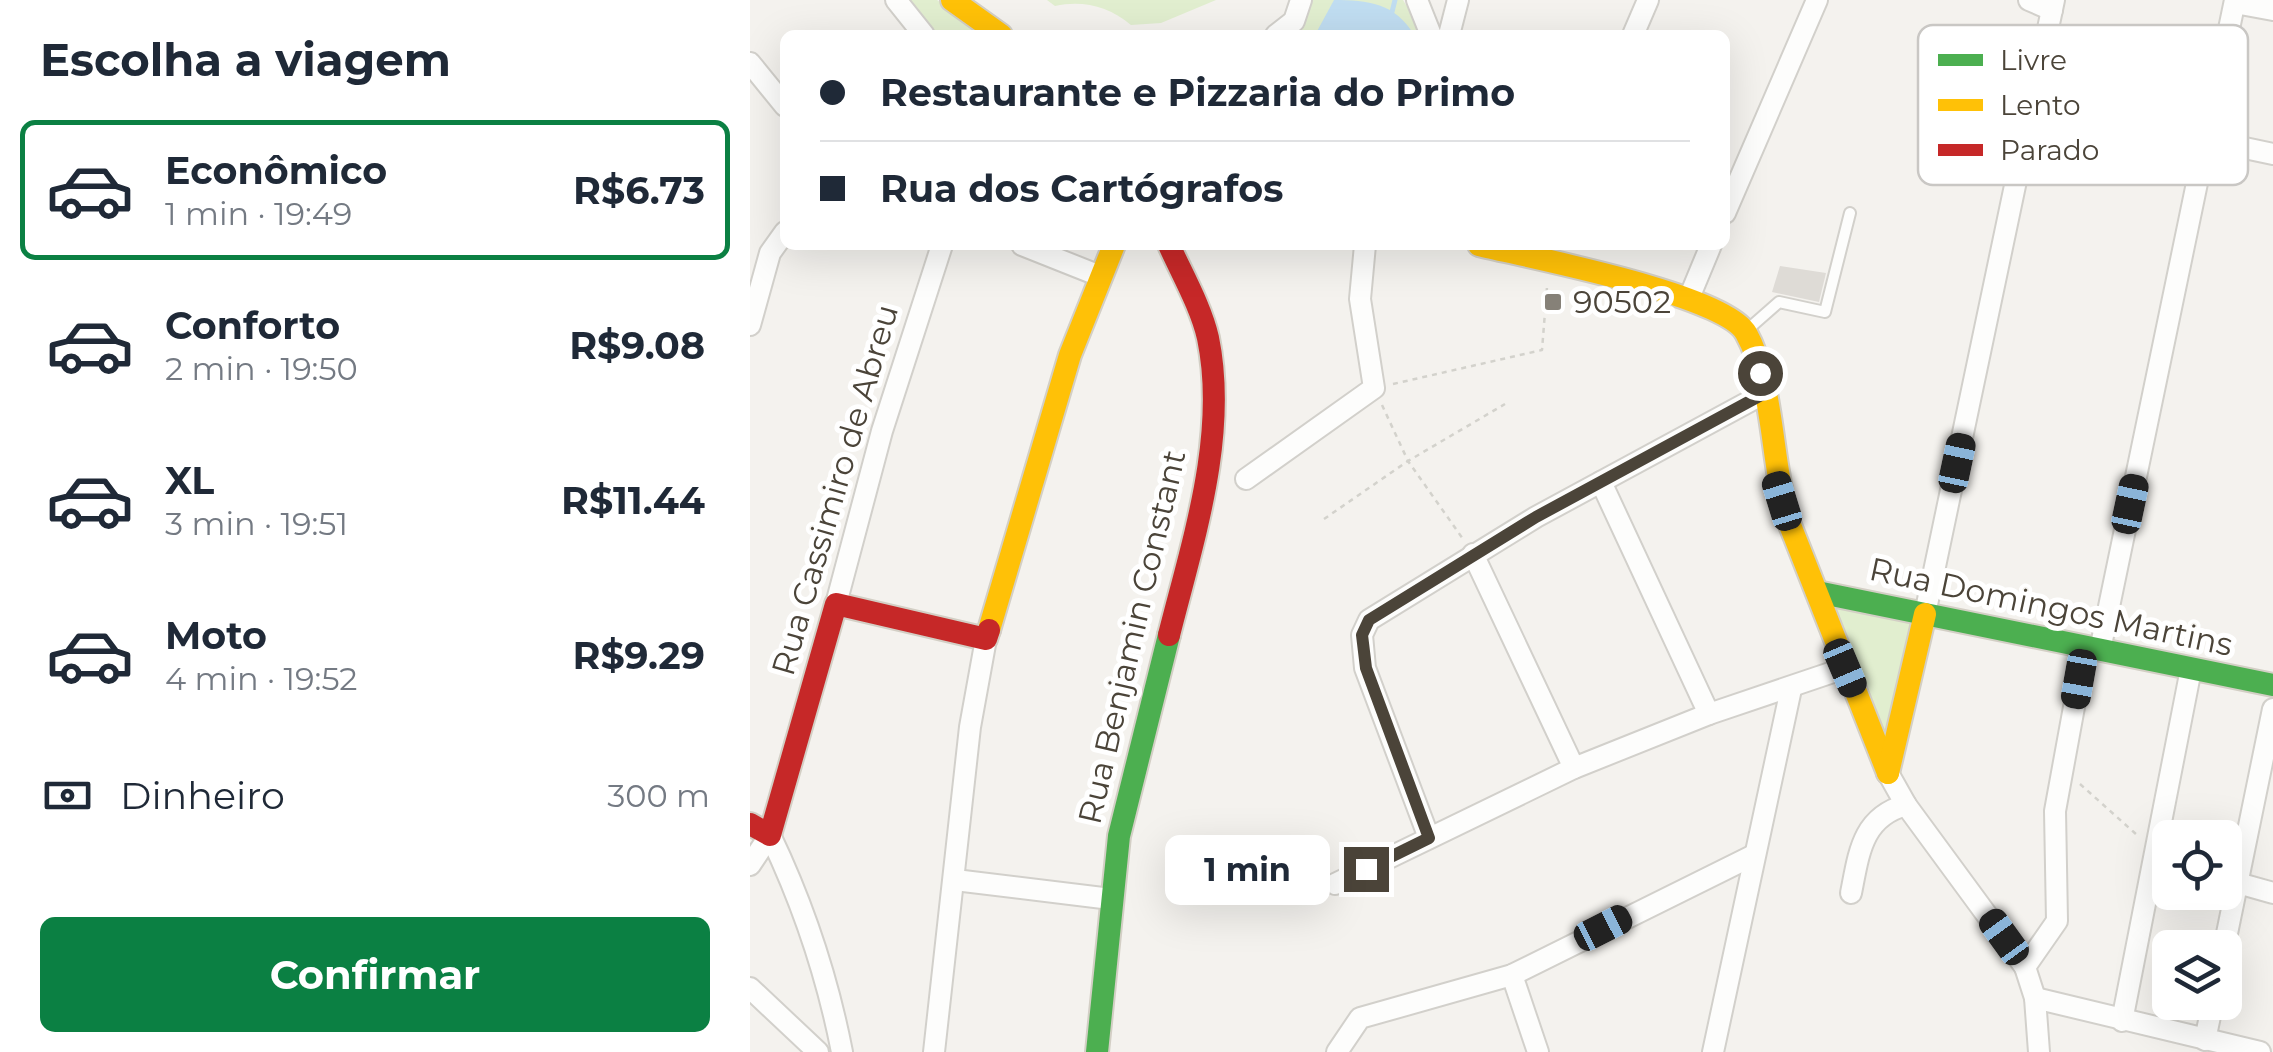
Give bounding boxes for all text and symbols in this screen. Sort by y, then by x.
legend [1918,25,2248,185]
text: Escolha a viagem [40,32,451,87]
text: Livre [2000,43,2067,77]
text: Restaurante e Pizzaria do Primo [880,69,1515,116]
text: Lento [2000,88,2081,122]
text: Parado [2000,133,2099,167]
icon: car [45,145,135,235]
text: Econômico [165,147,387,194]
text: Rua dos Cartógrafos [880,165,1283,212]
text: R$6.73 [573,167,705,214]
text: 1 min · 19:49 [165,194,352,233]
place label: 90502 [1573,282,1671,321]
marker: 90502 [1542,291,1564,313]
icon: car [45,300,135,390]
street label: Rua Cassimiro de Abreu [763,300,906,680]
text: Conforto [165,302,340,349]
text: R$9.08 [569,322,705,369]
text: 2 min · 19:50 [165,349,358,388]
route start [1738,351,1783,396]
car [1936,431,1978,495]
street label: Rua Benjamin Constant [1070,446,1194,828]
icon: car [45,455,135,545]
text: XL [165,457,214,504]
car [1759,468,1805,534]
car [2109,472,2151,536]
text: R$11.44 [561,477,705,524]
text: 3 min · 19:51 [165,504,348,543]
street label: Rua Domingos Martins [1866,549,2236,664]
icon: car [45,610,135,700]
text: Moto [165,612,267,659]
text: R$9.29 [573,632,705,679]
car [1819,635,1871,701]
car [2059,647,2099,711]
text: 4 min · 19:52 [165,659,358,698]
icon: cash [40,768,95,823]
text: Dinheiro [120,772,285,819]
text: 300 m [607,776,710,815]
map controls [2152,820,2242,1020]
button: locate [2152,820,2242,910]
callout: 1 min [1166,834,1331,904]
route end [1344,847,1389,892]
text: 1 min [1204,850,1291,889]
car [1569,901,1637,955]
car [1974,904,2034,970]
button: Confirmar [40,917,710,1032]
button: layers [2152,930,2242,1020]

